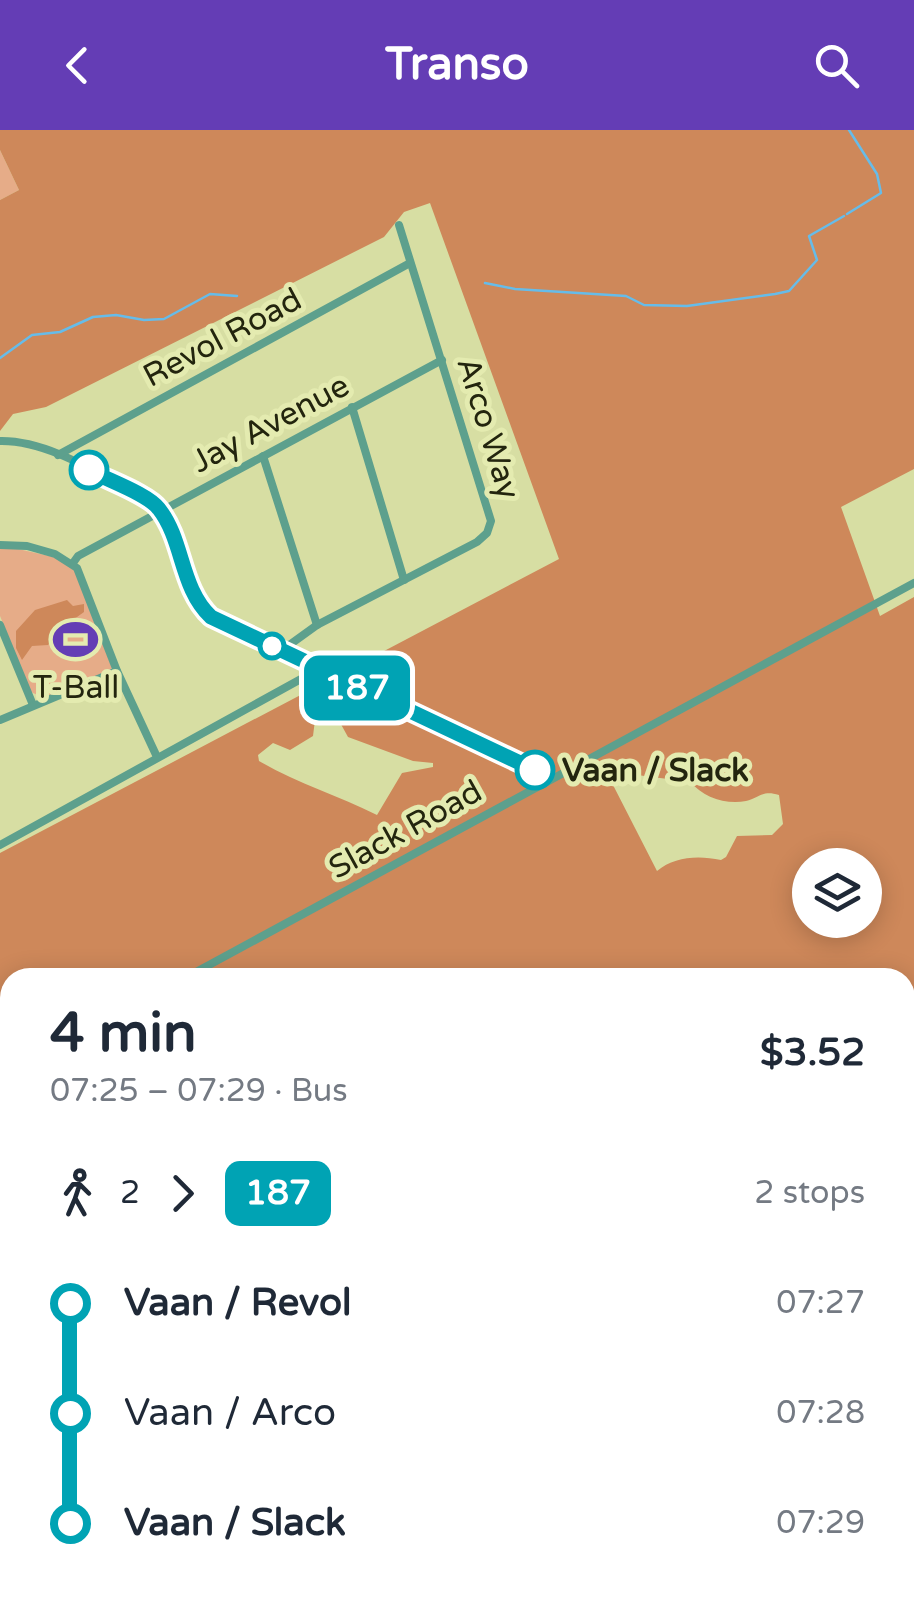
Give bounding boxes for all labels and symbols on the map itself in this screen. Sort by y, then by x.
street label: Revol Road [137,280,308,395]
street label: Arco Way [449,353,528,504]
street label: Jay Avenue [185,367,356,481]
unlabelled marker [70,451,108,489]
sports icon: T-Ball [52,615,100,663]
unlabelled marker [259,633,285,659]
line badge: 187 [300,656,414,720]
place label: T-Ball [33,669,119,707]
marker: Vaan / Slack [516,751,554,789]
place label: Vaan / Slack [562,752,749,790]
street label: Slack Road [323,772,488,887]

